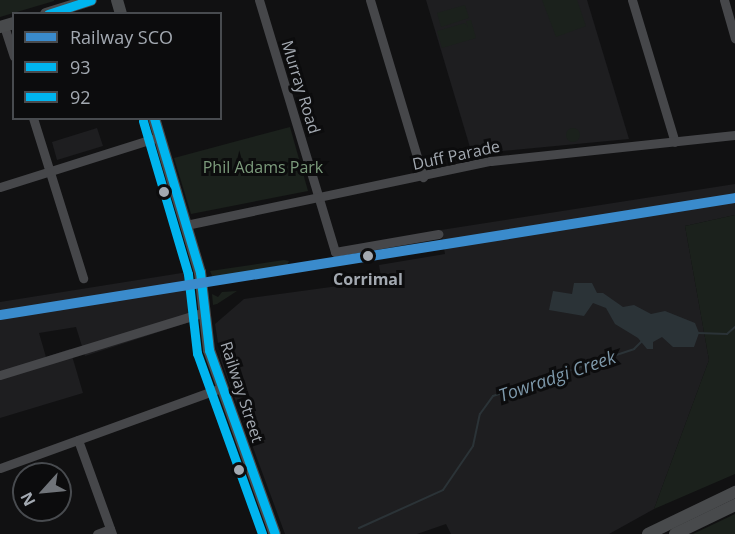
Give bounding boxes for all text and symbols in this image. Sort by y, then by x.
legend [12,12,222,120]
text: Railway SCO [70,25,173,49]
street label: Murray Road [278,38,324,136]
text: 93 [70,55,91,79]
text: 92 [70,85,91,109]
street label: Duff Parade [410,136,502,174]
park label: Phil Adams Park [203,157,323,177]
unlabelled marker [158,186,170,198]
marker: Corrimal [357,245,379,267]
place label: Corrimal [333,269,403,289]
street label: Railway Street [217,339,267,445]
water label: Towradgi Creek [495,346,619,406]
north arrow [12,462,72,522]
unlabelled marker [233,464,245,476]
text: N [15,488,41,510]

